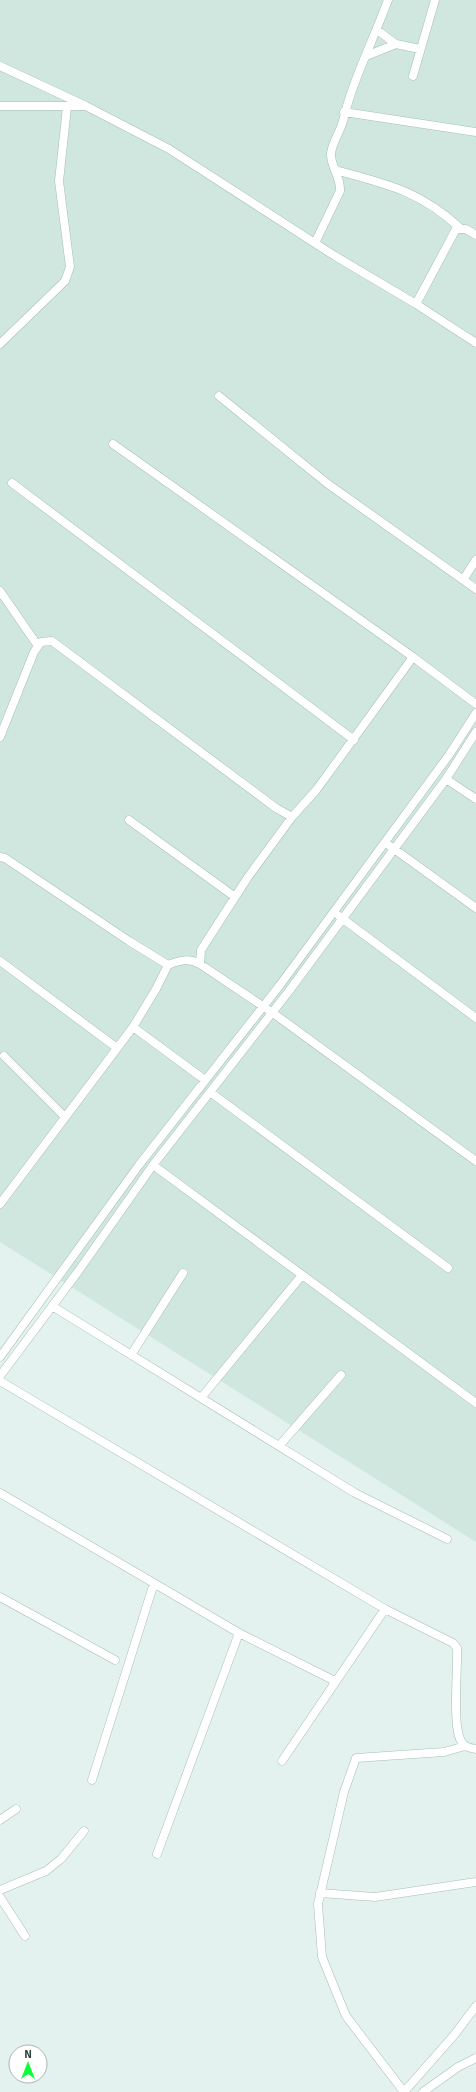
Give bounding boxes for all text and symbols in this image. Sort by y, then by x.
north arrow [8,2044,48,2084]
text: N [24,2048,32,2061]

